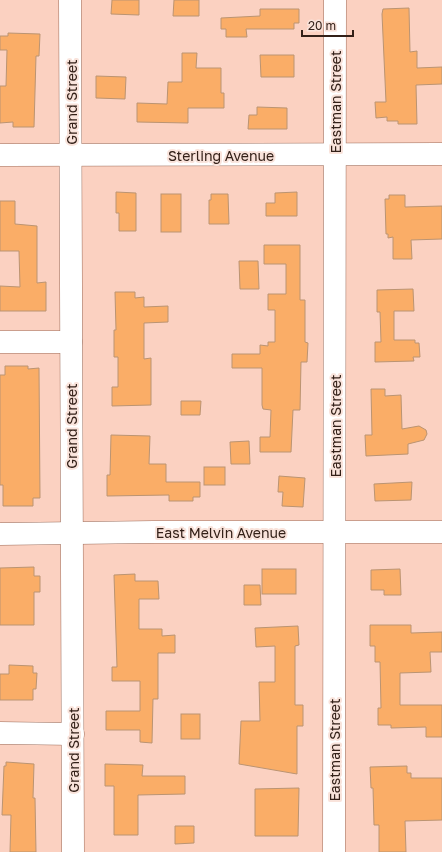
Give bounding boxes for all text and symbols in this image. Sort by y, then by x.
scale bar [302,12,353,38]
text: 20 m [308,18,336,33]
street label: Eastman Street [327,50,344,154]
street label: Grand Street [63,59,80,145]
street label: Sterling Avenue [168,147,274,164]
street label: Eastman Street [327,374,344,478]
street label: Grand Street [63,383,80,469]
street label: East Melvin Avenue [156,524,286,541]
street label: Eastman Street [326,698,343,802]
street label: Grand Street [65,707,82,793]

